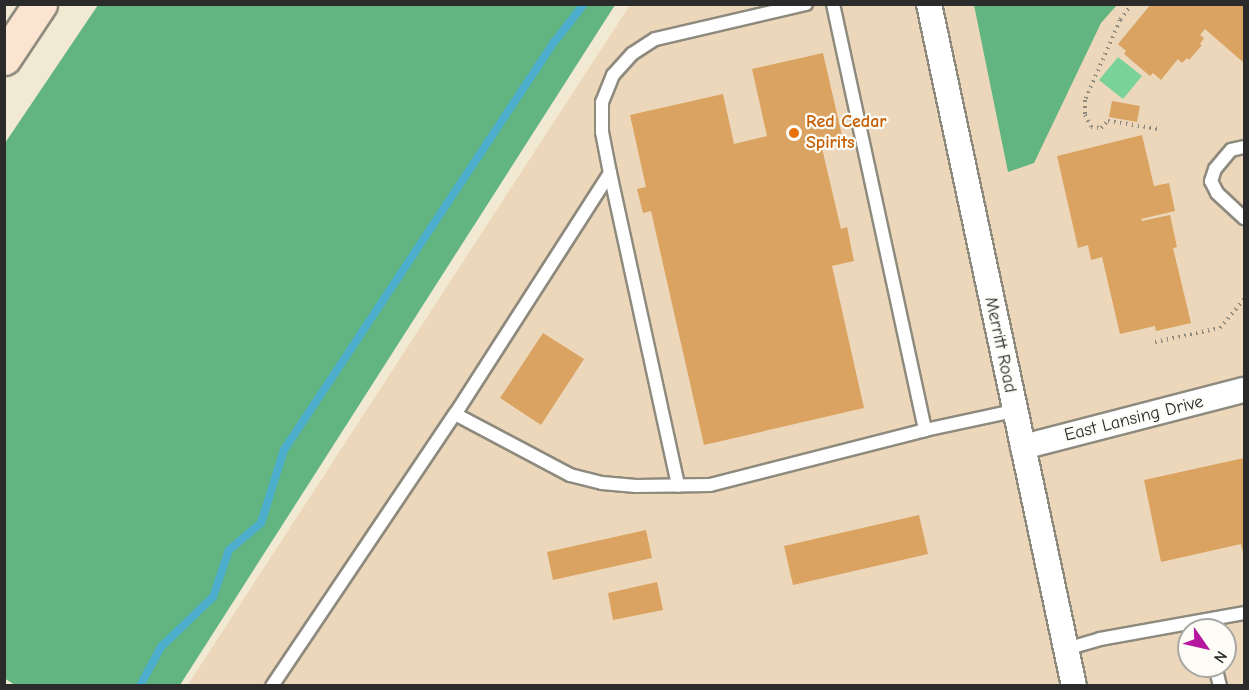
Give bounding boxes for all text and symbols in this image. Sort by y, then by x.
place label: Red Cedar Spirits [806,112,887,154]
marker: Red Cedar Spirits [787,126,801,140]
street label: Merritt Road [979,295,1021,395]
street label: East Lansing Drive [1062,391,1206,447]
north arrow [1177,618,1237,678]
text: N [1210,648,1231,666]

